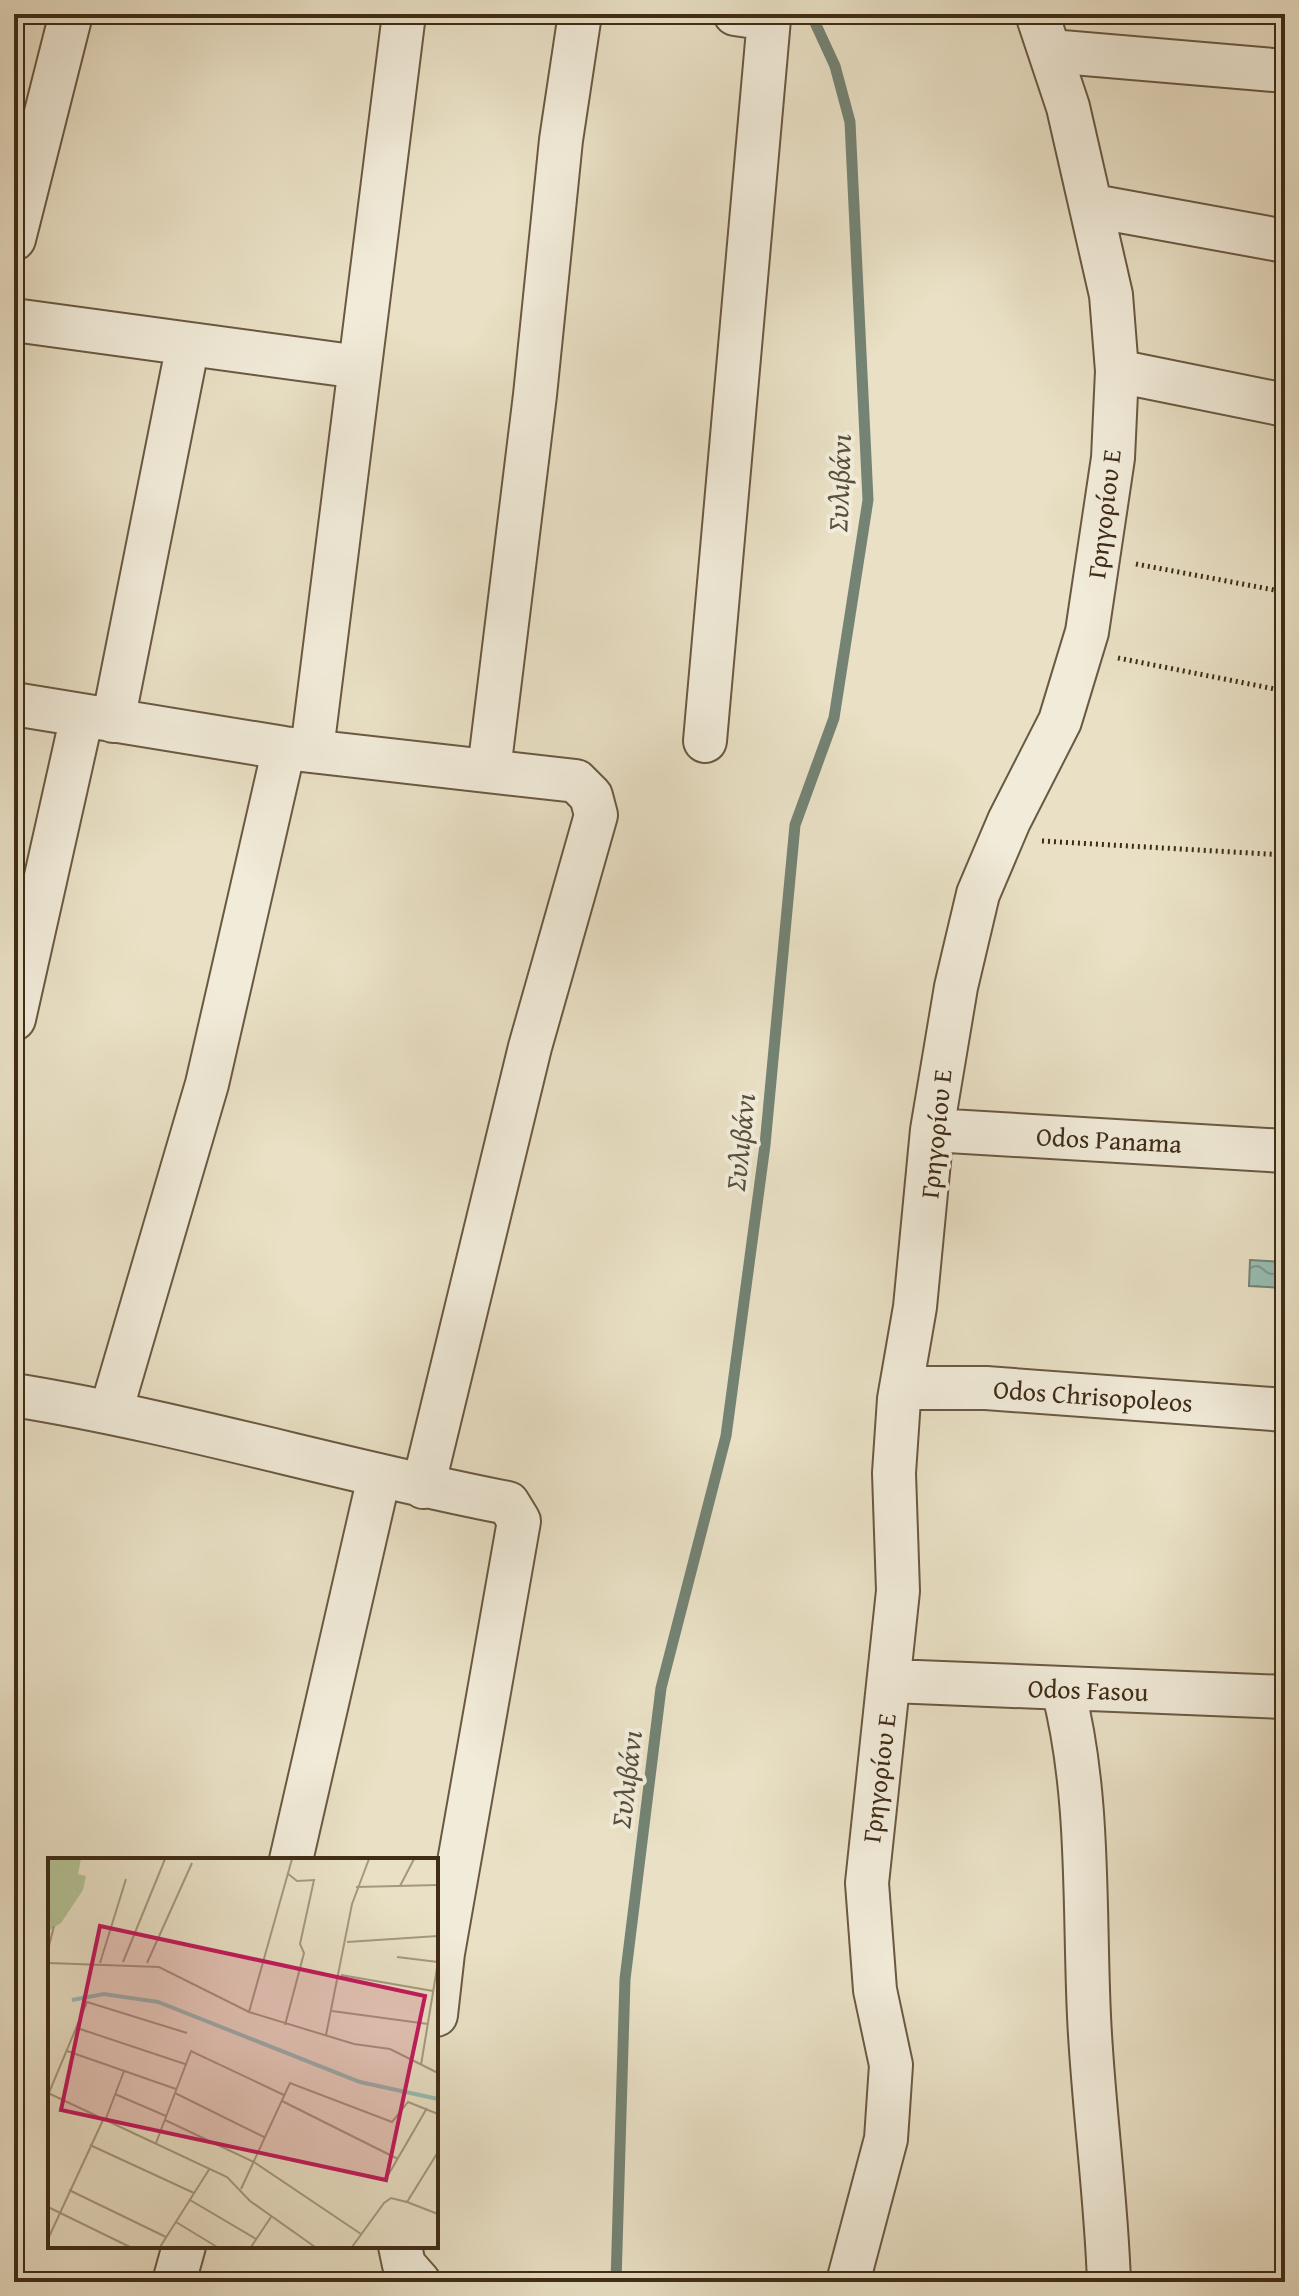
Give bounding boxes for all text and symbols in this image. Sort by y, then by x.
water label: Συλιβάνι [816,433,861,533]
street label: Γρηγορίου Ε [1076,447,1131,581]
street label: Γρηγορίου Ε [909,1067,962,1200]
water label: Συλιβάνι [714,1090,765,1193]
street label: Odos Panama [1035,1116,1183,1163]
street label: Odos Chrisopoleos [992,1369,1194,1422]
street label: Odos Fasou [1027,1668,1149,1711]
street label: Γρηγορίου Ε [851,1711,906,1845]
water label: Συλιβάνι [599,1727,652,1830]
inset map [48,1858,438,2248]

